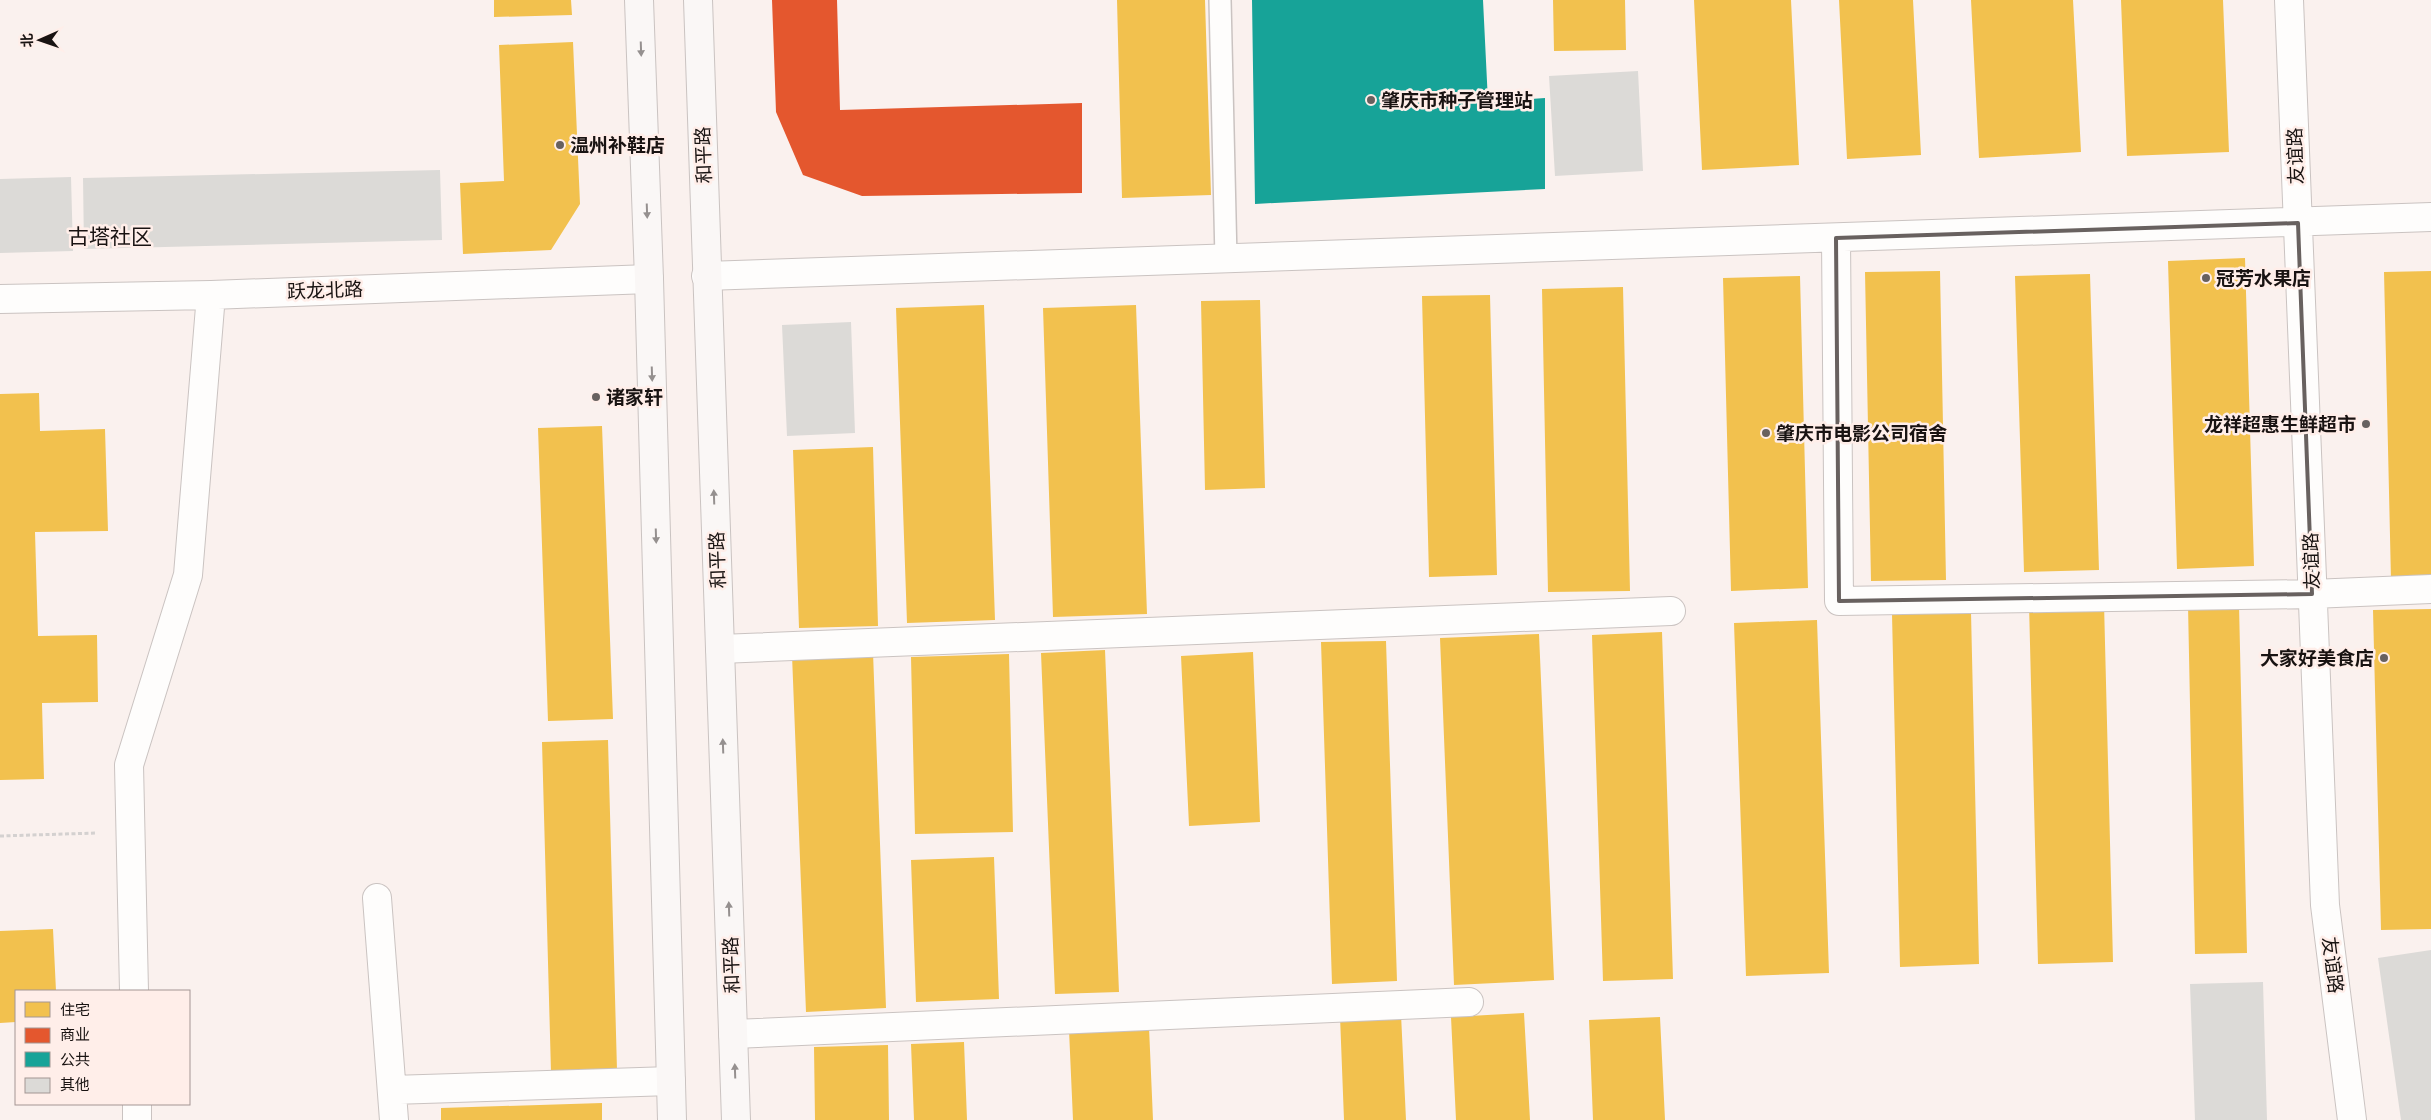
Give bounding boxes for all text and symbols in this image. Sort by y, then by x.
north arrow [15,15,65,65]
text: 北 [16,33,37,48]
one-way arrow [637,41,645,57]
place label: 肇庆市种子管理站 [1381,85,1533,114]
marker: 肇庆市种子管理站 [1365,94,1377,106]
street label: 和平路 [687,126,718,184]
street label: 友谊路 [2279,127,2310,185]
place label: 温州补鞋店 [570,130,665,159]
marker: 温州补鞋店 [554,139,566,151]
one-way arrow [643,203,651,219]
district label: 古塔社区 [68,220,152,252]
place label: 冠芳水果店 [2216,263,2311,292]
marker: 冠芳水果店 [2200,272,2212,284]
street label: 跃龙北路 [286,274,363,305]
one-way arrow [648,366,656,382]
place label: 诸家轩 [606,382,663,411]
marker: 诸家轩 [590,391,602,403]
place label: 龙祥超惠生鲜超市 [2204,409,2356,438]
place label: 肇庆市电影公司宿舍 [1776,418,1947,447]
marker: 龙祥超惠生鲜超市 [2360,418,2372,430]
marker: 肇庆市电影公司宿舍 [1760,427,1772,439]
one-way arrow [710,488,718,504]
one-way arrow [653,528,661,544]
street label: 和平路 [701,531,732,589]
street label: 友谊路 [2295,532,2326,590]
place label: 大家好美食店 [2260,643,2374,672]
marker: 大家好美食店 [2378,652,2390,664]
one-way arrow [719,738,727,754]
one-way arrow [725,901,733,917]
street label: 友谊路 [2316,935,2351,995]
street label: 和平路 [715,936,746,994]
legend [15,990,190,1105]
text: 住宅 [60,998,90,1021]
text: 商业 [60,1023,90,1046]
text: 公共 [60,1048,90,1071]
one-way arrow [730,1063,738,1079]
text: 其他 [60,1073,90,1096]

